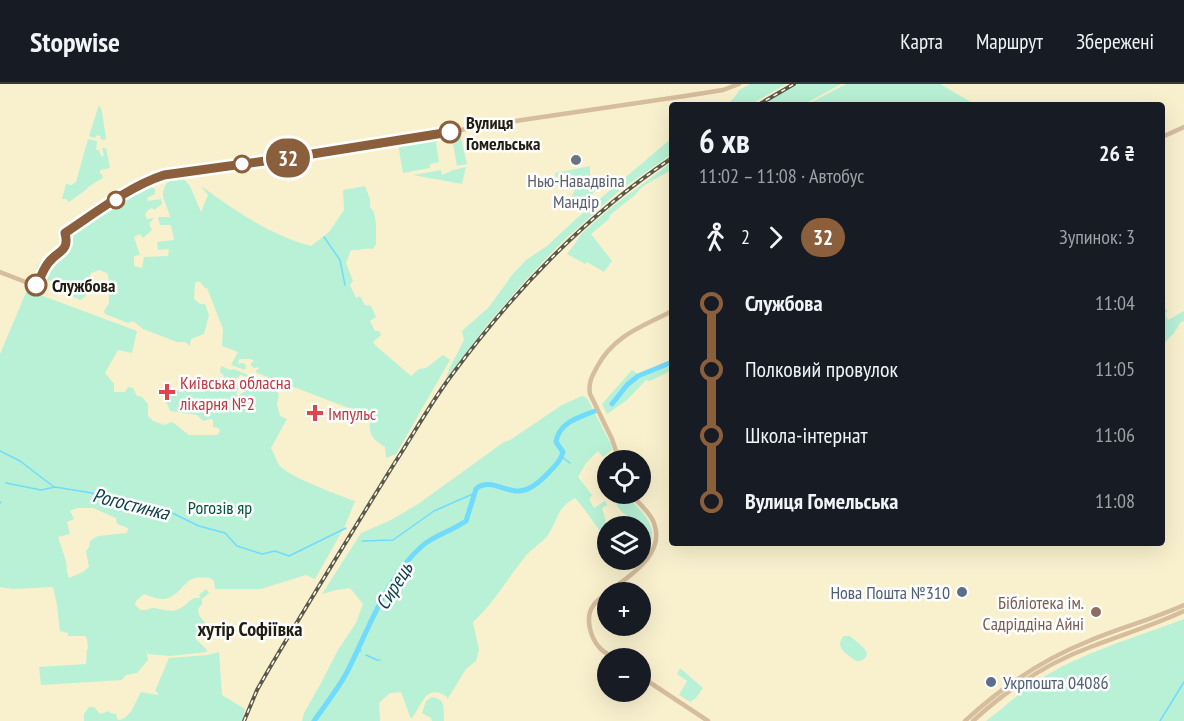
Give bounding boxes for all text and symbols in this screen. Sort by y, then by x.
text: Stopwise [30,23,120,60]
text: Карта [900,28,943,55]
text: Маршрут [976,28,1043,55]
text: Збережені [1076,28,1154,55]
place label: Вулиця Гомельська [466,111,540,155]
text: 6 хв [699,119,750,162]
marker: Вулиця Гомельська [439,121,461,143]
line badge: 32 [261,138,315,178]
text: 26 ₴ [1099,139,1135,167]
text: 32 [278,145,298,172]
marker: Нью-Навадвіпа Мандір [569,153,583,167]
unlabelled marker [233,155,251,173]
text: 11:02 – 11:08 · Автобус [699,163,864,189]
place label: Нью-Навадвіпа Мандір [527,169,625,213]
unlabelled marker [107,191,125,209]
icon: walk [699,221,732,254]
icon: forward [759,221,792,254]
text: 2 [741,224,750,250]
text: 32 [813,224,833,251]
text: Зупинок: 3 [1059,224,1135,250]
marker: Службова [25,274,47,296]
place label: Службова [52,274,116,297]
text: Службова [745,289,823,317]
text: 11:04 [1095,290,1135,316]
text: Полковий провулок [745,355,898,383]
text: 11:05 [1095,356,1135,382]
place label: Київська обласна лікарня №2 [179,371,291,415]
marker: Київська обласна лікарня №2 [158,383,176,401]
place label: Імпульс [328,402,377,425]
marker: Імпульс [306,404,324,422]
text: Школа-інтернат [745,421,868,449]
text: 11:06 [1095,422,1135,448]
map controls [597,450,651,702]
button: locate [597,450,651,504]
water label: Рогостинка [90,482,173,526]
text: Вулиця Гомельська [745,487,898,515]
text: 11:08 [1095,488,1135,514]
park label: Рогозів яр [188,496,252,519]
button: layers [597,516,651,570]
water label: Сирець [369,556,419,615]
place label: Нова Пошта №310 [830,581,950,604]
button: + [597,582,651,636]
marker: Нова Пошта №310 [955,585,969,599]
place label: Бібліотека ім. Садріддіна Айні [982,591,1084,635]
marker: Бібліотека ім. Садріддіна Айні [1089,605,1103,619]
district label: хутір Софіївка [197,616,303,642]
button: − [597,648,651,702]
place label: Укрпошта 04086 [1003,671,1109,694]
marker: Укрпошта 04086 [984,675,998,689]

